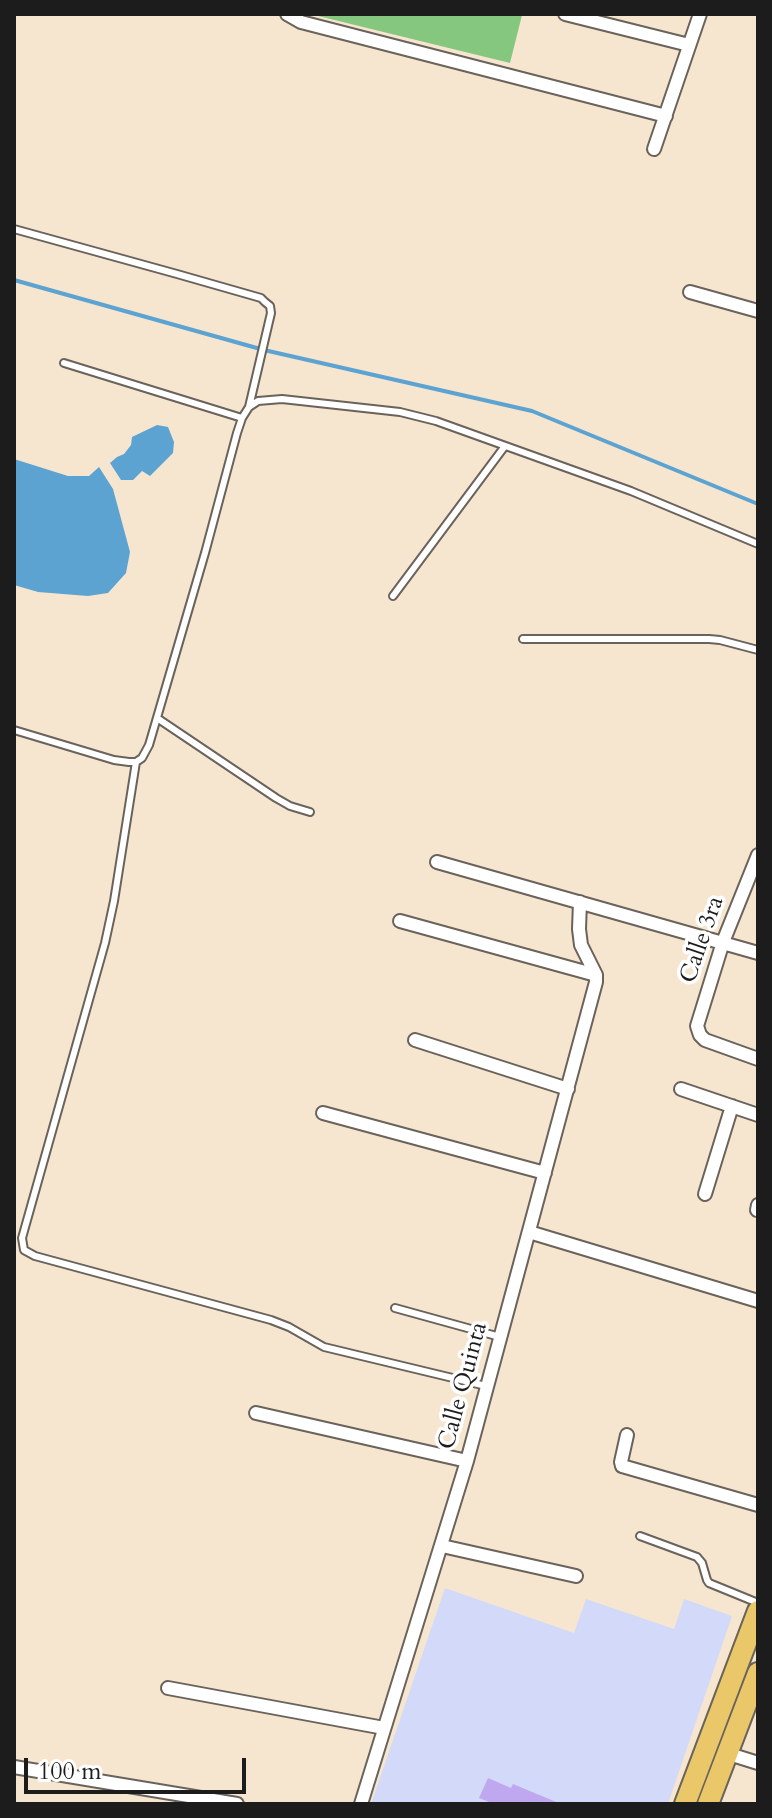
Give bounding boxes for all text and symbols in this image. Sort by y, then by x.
street label: Calle 3ra [675,893,731,987]
street label: Calle Quinta [433,1319,495,1453]
scale bar [28,1742,250,1792]
text: 100 m [38,1755,102,1788]

